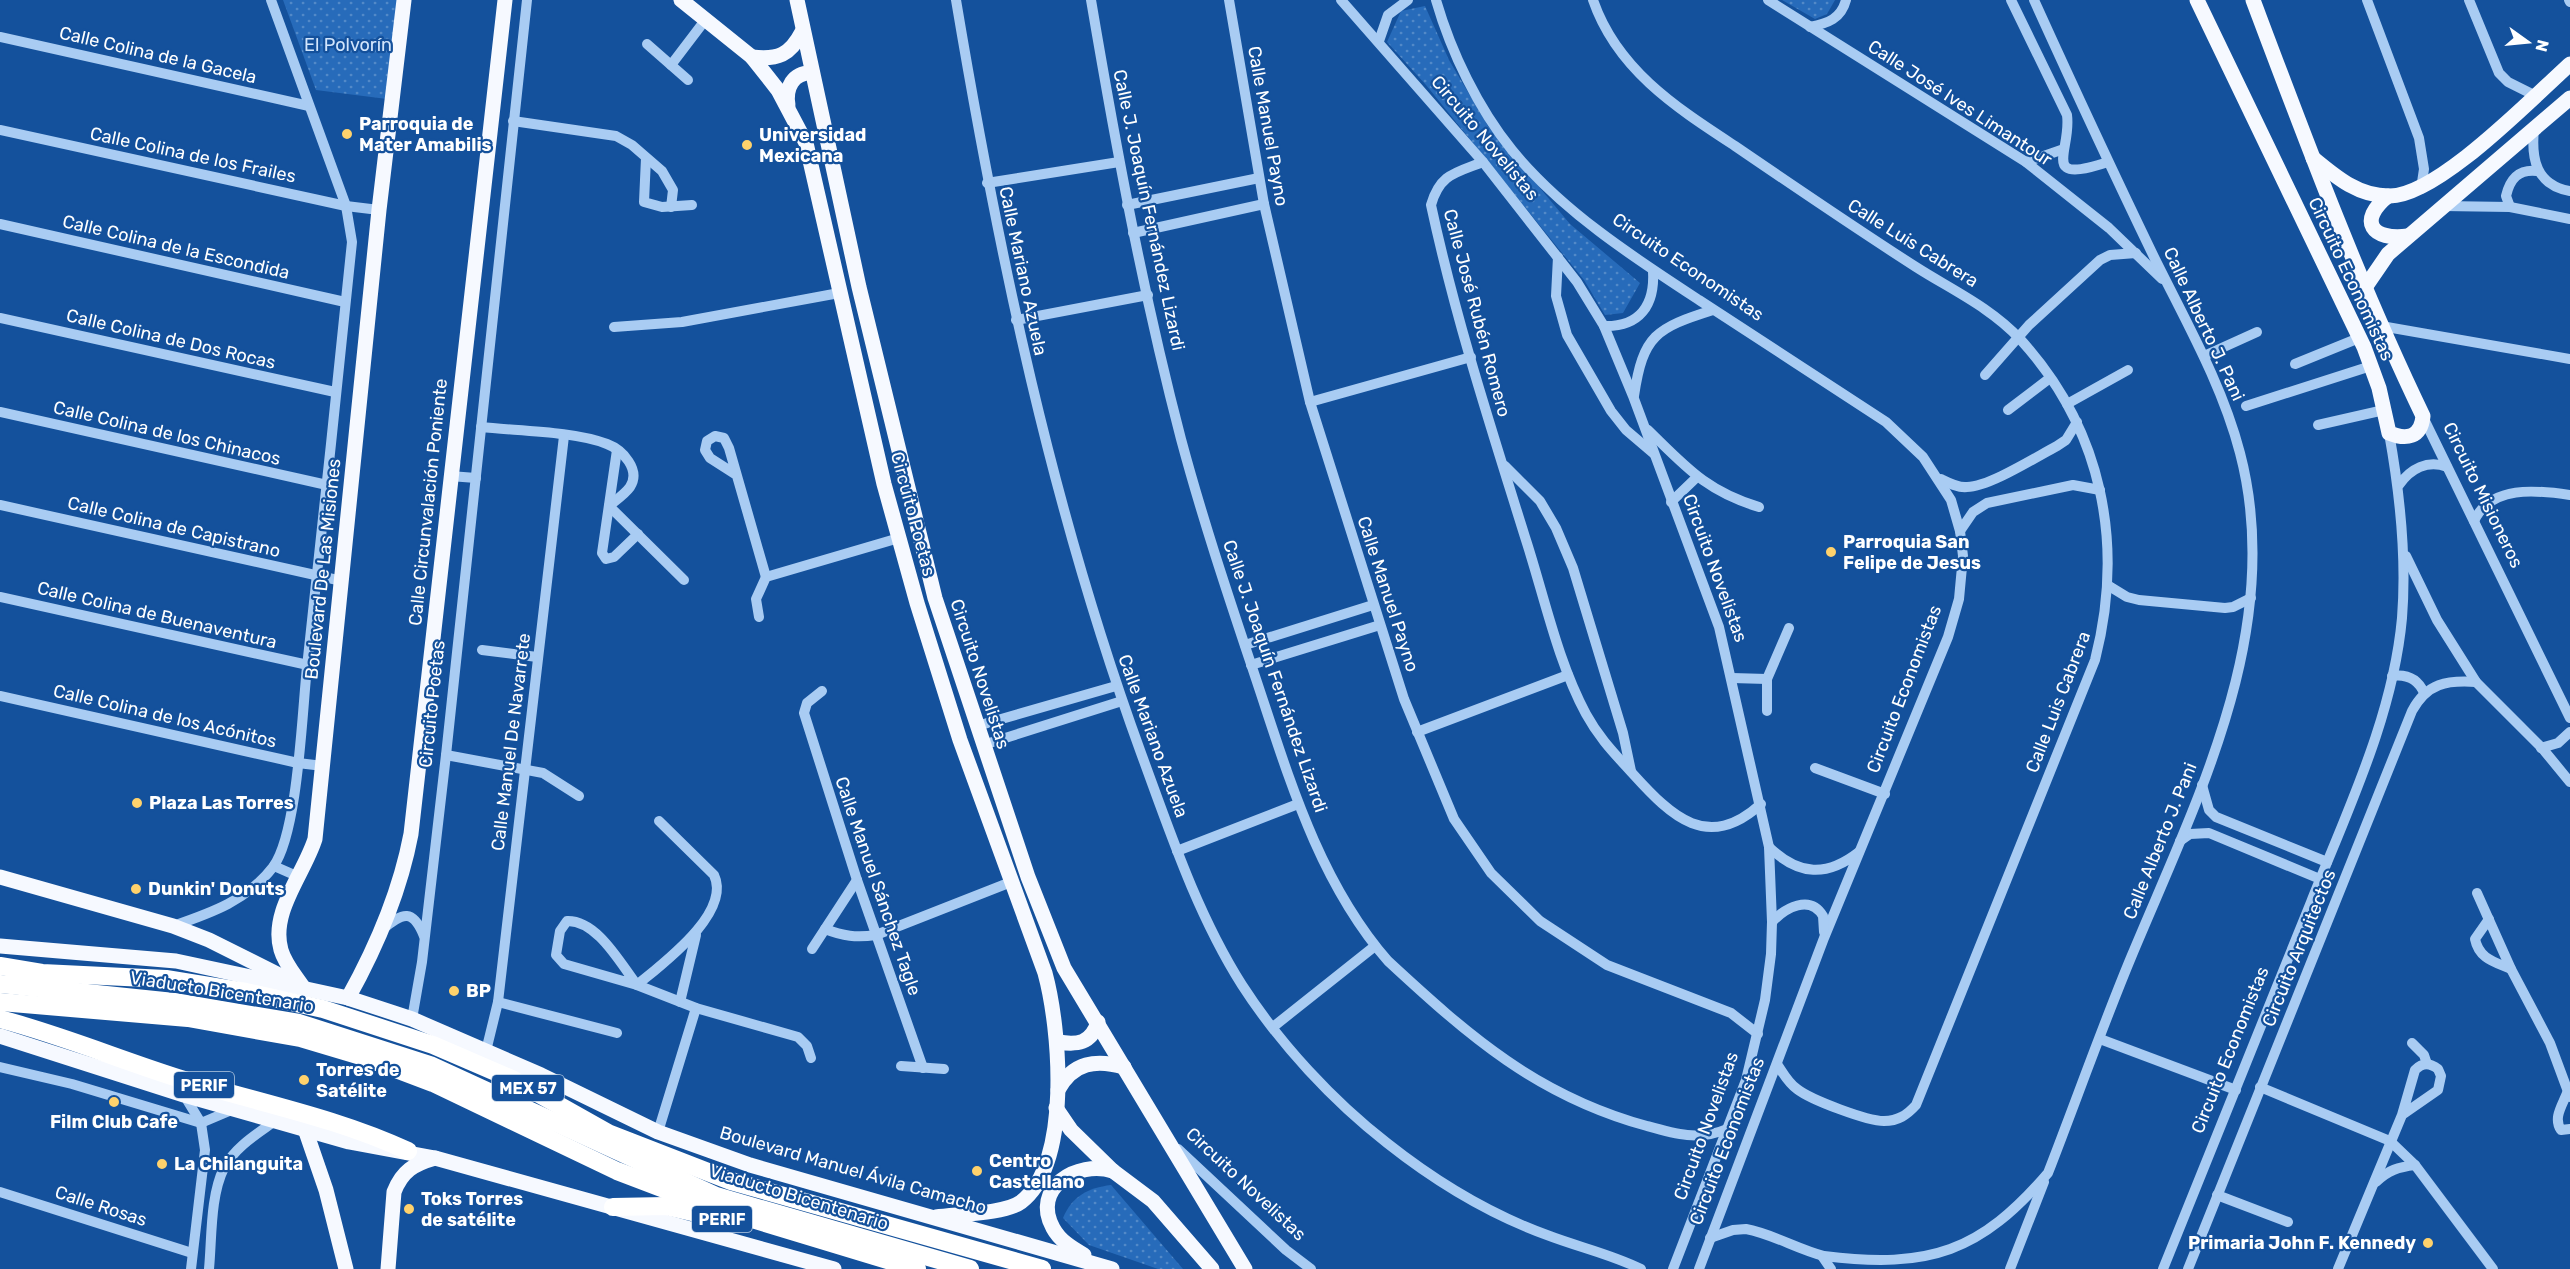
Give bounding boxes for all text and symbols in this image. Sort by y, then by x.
north arrow [2498,12,2558,72]
street label: Calle Colina de la Gacela [57,22,259,88]
park label: El Polvorín [304,34,392,56]
street label: Calle José Ives Limantour [1864,35,2056,171]
text: N [2531,38,2553,54]
street label: Calle Manuel Payno [1243,44,1293,208]
street label: Calle J. Joaquín Fernández Lizardi [1108,67,1190,353]
street label: Circuito Novelistas [1426,71,1544,205]
place label: Parroquia de Mater Amabilis [359,113,492,156]
street label: Calle Colina de los Frailes [88,122,298,188]
place label: Universidad Mexicana [759,124,866,167]
marker: Parroquia de Mater Amabilis [340,127,354,141]
marker: Universidad Mexicana [740,138,754,152]
street label: Calle Mariano Azuela [994,185,1052,357]
street label: Calle Luis Cabrera [1844,194,1982,292]
street label: Circuito Economistas [2303,194,2399,364]
street label: Calle José Rubén Romero [1439,207,1515,419]
street label: Circuito Economistas [1608,208,1768,326]
street label: Calle Colina de la Escondida [60,210,292,284]
street label: Calle Alberto J. Pani [2159,244,2249,404]
street label: Calle Colina de Dos Rocas [64,304,278,374]
street label: Calle Circunvalación Poniente [404,377,452,627]
street label: Calle Colina de los Chinacos [51,396,283,470]
street label: Circuito Misioneros [2438,418,2528,572]
street label: Circuito Poetas [886,449,940,579]
street label: Boulevard De Las Misiones [300,458,346,680]
street label: Circuito Novelistas [1678,491,1752,645]
street label: Calle Colina de Capistrano [65,492,283,562]
street label: Calle Manuel Payno [1352,513,1424,675]
place label: Parroquia San Felipe de Jesus [1843,531,1981,574]
street label: Calle J. Joaquín Fernández Lizardi [1218,537,1332,815]
marker: Parroquia San Felipe de Jesus [1824,545,1838,559]
street label: Calle Colina de Buenaventura [35,577,279,653]
street label: Circuito Novelistas [945,596,1015,752]
street label: Circuito Economistas [1862,602,1946,776]
street label: Calle Luis Cabrera [2021,628,2095,776]
street label: Calle Manuel De Navarrete [487,632,535,852]
street label: Circuito Poetas [414,639,450,769]
street label: Calle Mariano Azuela [1113,651,1193,821]
street label: Calle Colina de los Acónitos [51,680,279,752]
street label: Calle Alberto J. Pani [2118,759,2202,923]
street label: Calle Manuel Sánchez Tagle [830,774,926,998]
place label: Plaza Las Torres [149,792,294,814]
marker: Plaza Las Torres [130,796,144,810]
street label: Circuito Arquitectos [2257,866,2341,1030]
place label: Dunkin' Donuts [148,878,284,900]
marker: Dunkin' Donuts [129,882,143,896]
street label: Circuito Economistas [2186,963,2274,1137]
street label: Viaducto Bicentenario [128,967,316,1017]
place label: BP [466,980,491,1002]
marker: BP [447,984,461,998]
street label: Circuito Novelistas [1669,1049,1743,1203]
street label: Circuito Economistas [1685,1054,1769,1228]
place label: Torres de Satélite [316,1059,400,1102]
road number: PERIF [174,1072,234,1098]
marker: Torres de Satélite [297,1073,311,1087]
road number: MEX 57 [492,1075,564,1101]
marker: Film Club Cafe [107,1095,121,1109]
place label: Film Club Cafe [50,1111,178,1133]
street label: Boulevard Manuel Ávila Camacho [717,1121,989,1219]
street label: Circuito Novelistas [1181,1123,1311,1245]
place label: Centro Castellano [989,1150,1085,1193]
place label: La Chilanguita [174,1153,303,1175]
marker: La Chilanguita [155,1157,169,1171]
street label: Viaducto Bicentenario [707,1159,891,1235]
marker: Centro Castellano [970,1164,984,1178]
street label: Calle Rosas [52,1181,150,1231]
place label: Toks Torres de satélite [421,1188,523,1231]
marker: Toks Torres de satélite [402,1202,416,1216]
road number: PERIF [692,1206,752,1232]
place label: Primaria John F. Kennedy [2188,1232,2416,1254]
marker: Primaria John F. Kennedy [2421,1236,2435,1250]

